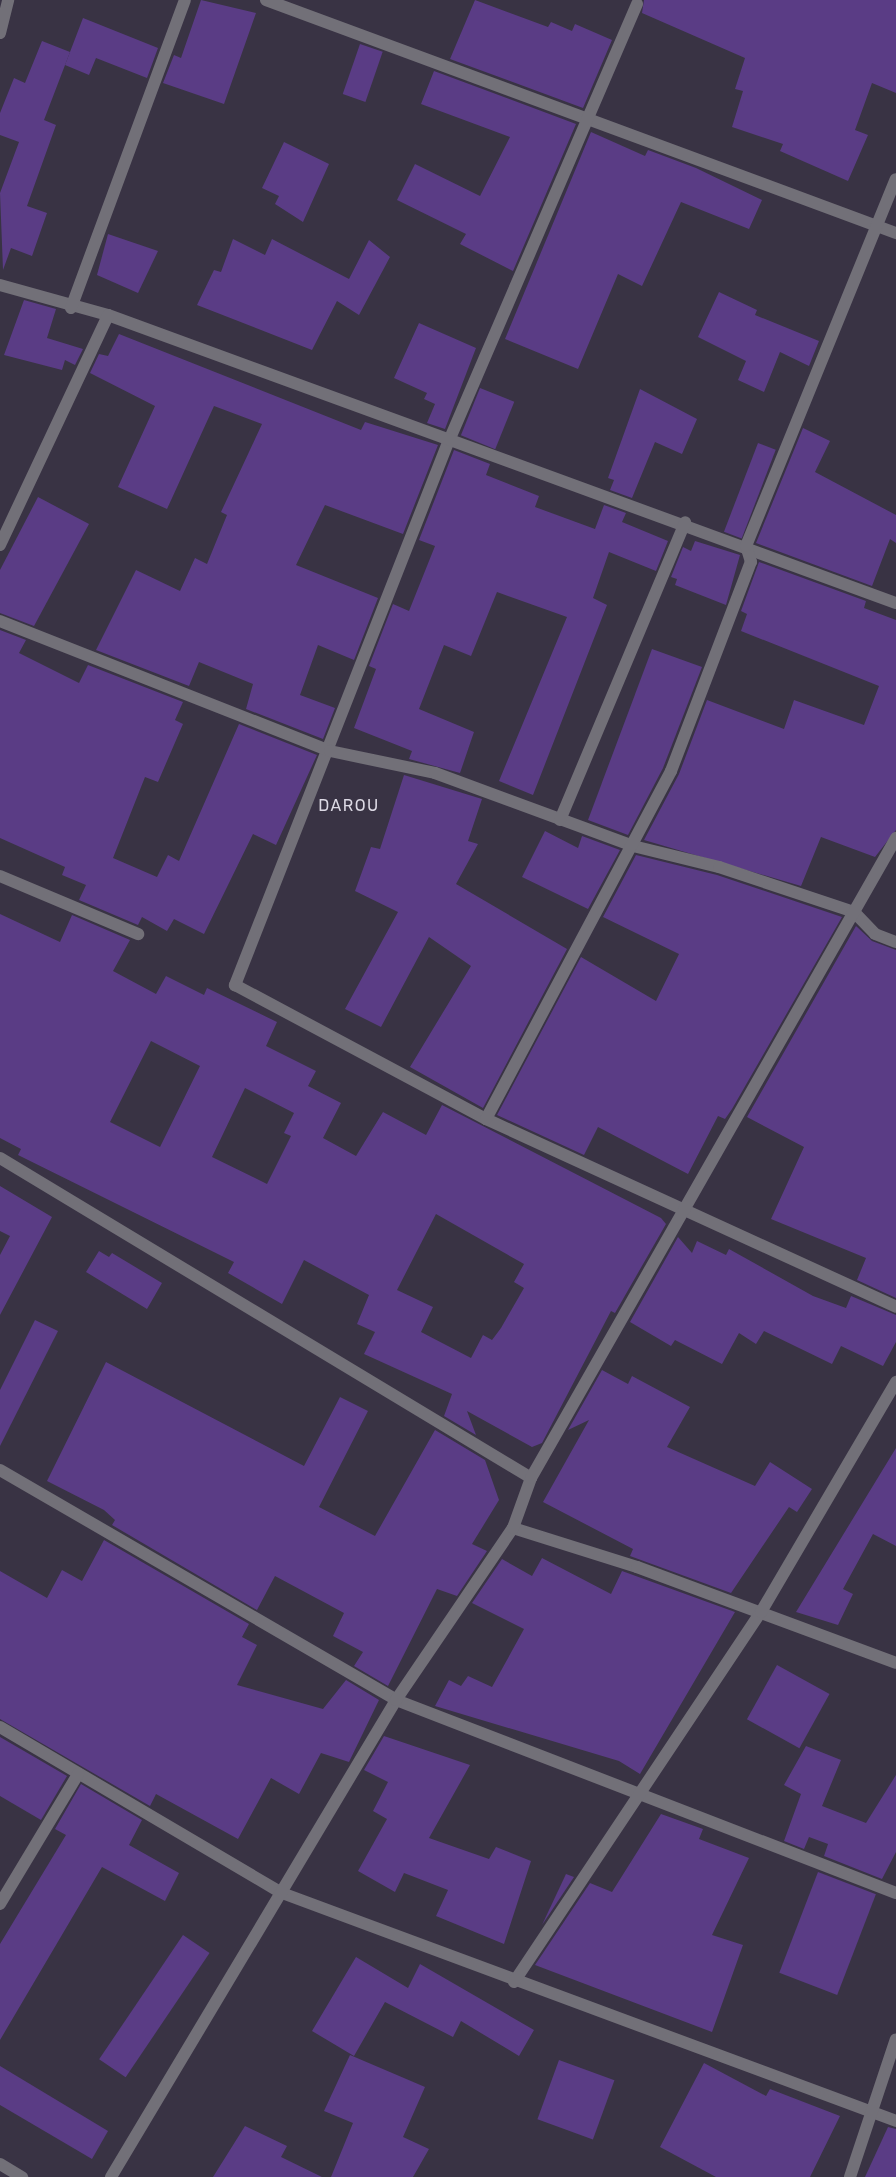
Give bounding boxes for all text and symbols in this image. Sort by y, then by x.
district label: DAROU [318,796,380,816]

